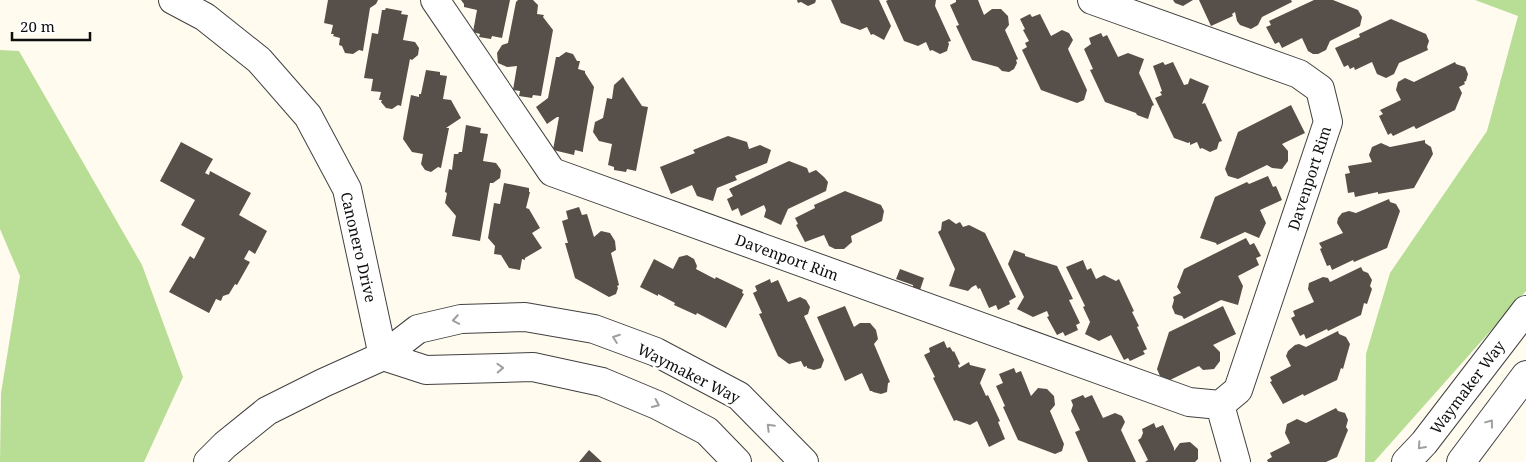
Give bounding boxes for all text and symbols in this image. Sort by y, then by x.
scale bar [12,10,90,42]
text: 20 m [20,16,55,36]
street label: Davenport Rim [1283,123,1335,233]
street label: Canonero Drive [337,190,381,304]
street label: Davenport Rim [733,229,841,285]
one-way arrow [452,315,461,325]
one-way arrow [612,334,621,344]
street label: Waymaker Way [1425,336,1509,438]
street label: Waymaker Way [634,339,744,408]
one-way arrow [496,362,504,373]
one-way arrow [651,398,660,409]
one-way arrow [1484,419,1493,429]
one-way arrow [767,424,776,433]
one-way arrow [1418,440,1427,449]

